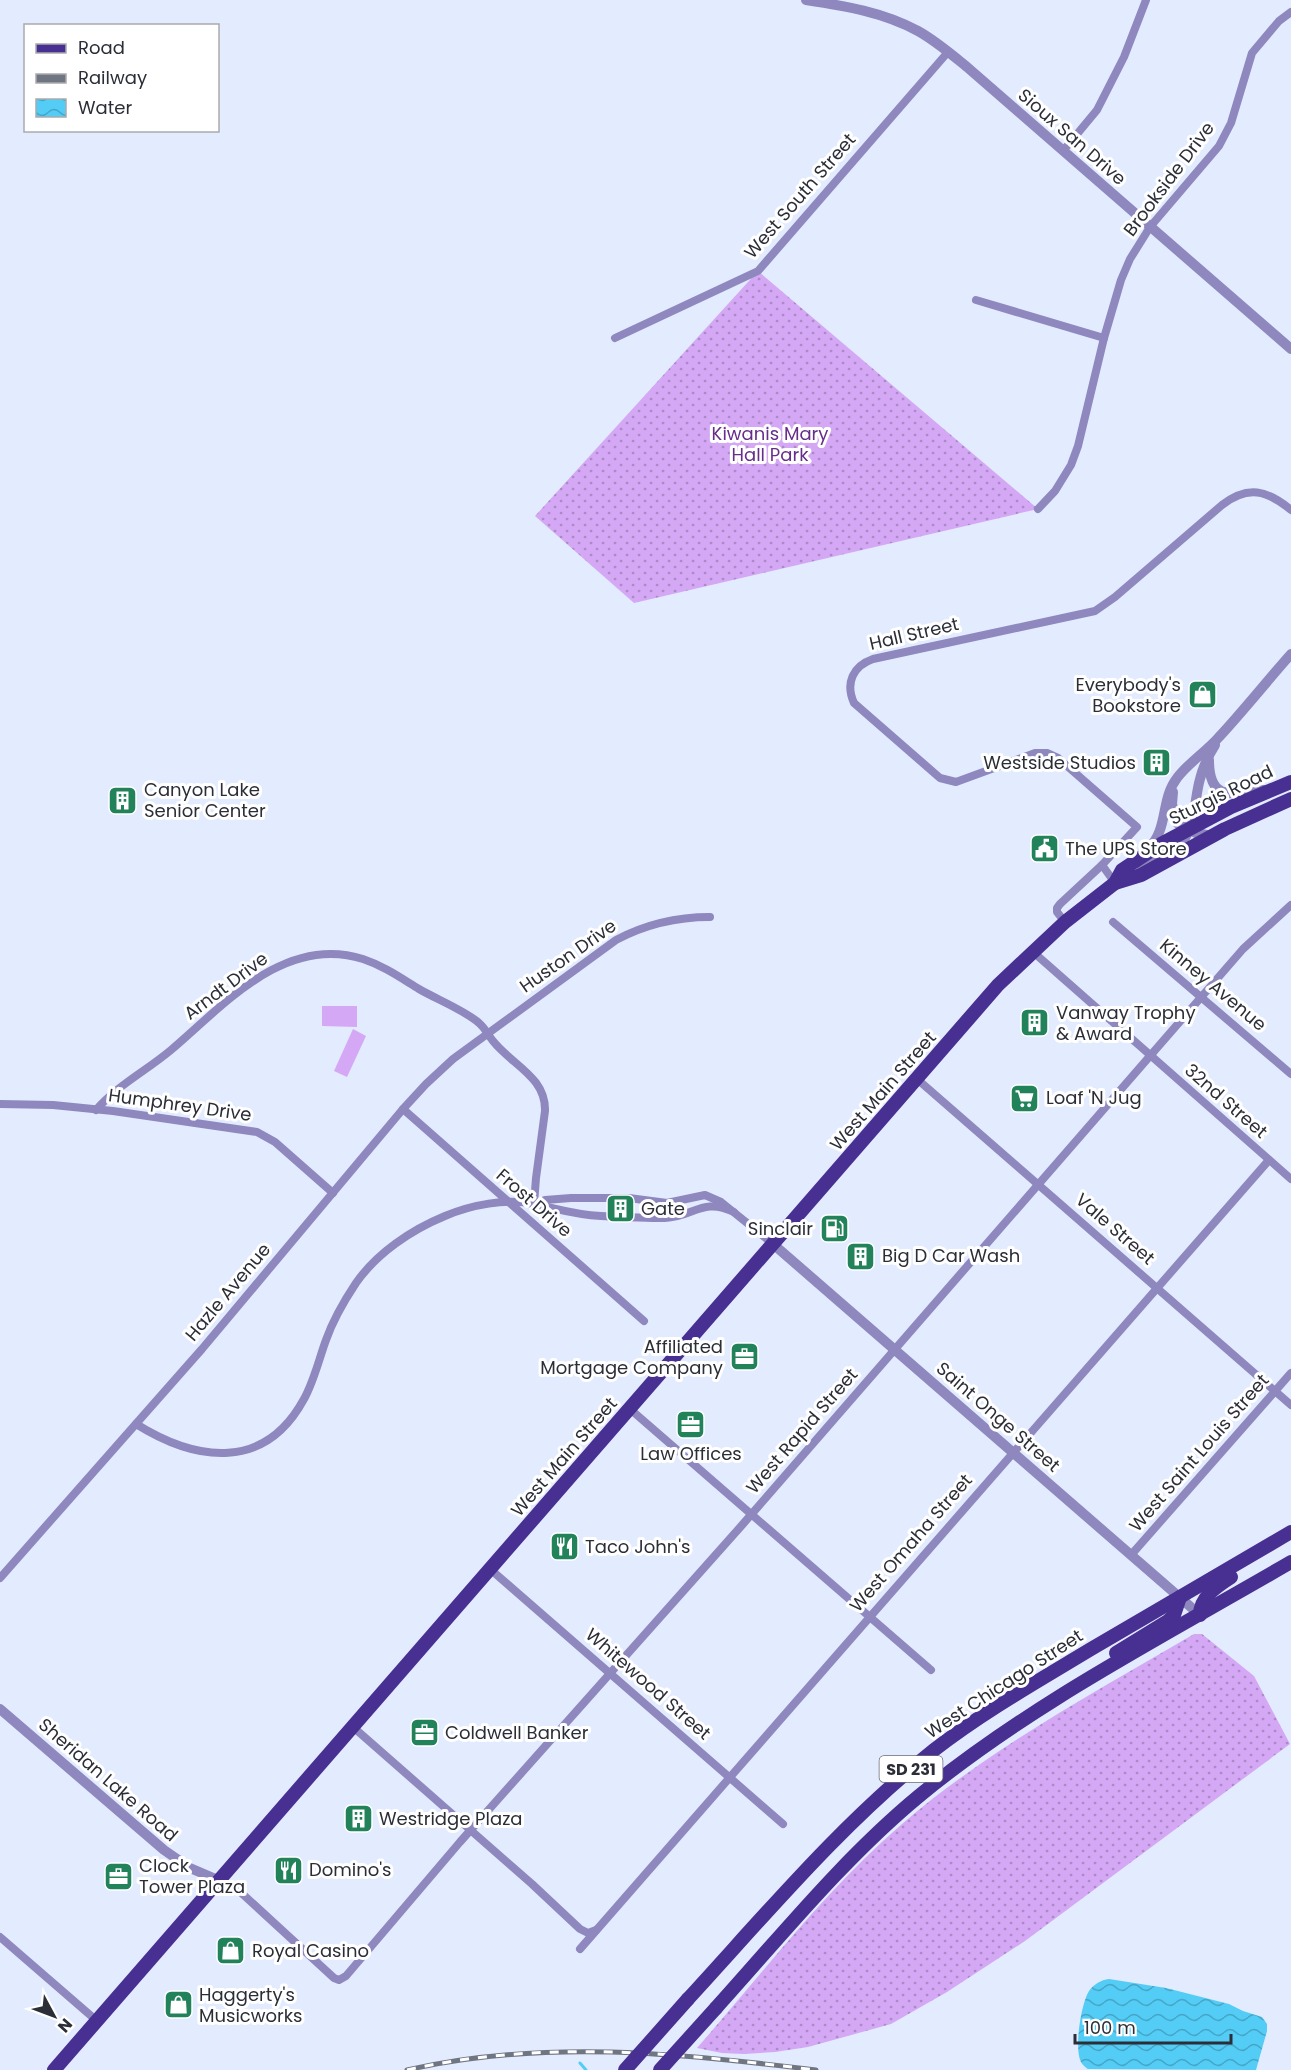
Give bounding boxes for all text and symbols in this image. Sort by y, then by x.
legend [24,24,219,132]
text: Road [78,35,125,60]
text: Railway [78,65,147,90]
street label: Sioux San Drive [1013,83,1132,191]
text: Water [78,95,132,120]
street label: Brookside Drive [1117,116,1220,241]
street label: West South Street [738,128,861,264]
park label: Kiwanis Mary Hall Park [712,421,828,467]
street label: Hall Street [867,611,961,656]
place label: Everybody's Bookstore [1075,672,1181,718]
shop icon: Everybody's Bookstore [1186,679,1218,711]
building icon: Westside Studios [1141,747,1173,779]
place label: Westside Studios [983,750,1136,775]
street label: Sturgis Road [1165,759,1277,831]
place label: Canyon Lake Senior Center [144,777,266,823]
building icon: Canyon Lake Senior Center [107,784,139,816]
public building icon: The UPS Store [1028,833,1060,865]
place label: The UPS Store [1065,836,1187,861]
street label: Huston Drive [514,913,621,998]
street label: Kinney Avenue [1155,933,1272,1037]
street label: Arndt Drive [179,946,273,1025]
place label: Vanway Trophy & Award [1056,1000,1196,1046]
building icon: Vanway Trophy & Award [1019,1007,1051,1039]
street label: West Main Street [824,1026,941,1156]
street label: 32nd Street [1180,1058,1273,1144]
street label: Humphrey Drive [107,1082,253,1127]
supermarket icon: Loaf 'N Jug [1009,1082,1041,1114]
place label: Loaf 'N Jug [1046,1085,1142,1110]
street label: Frost Drive [491,1163,578,1243]
street label: Vale Street [1070,1187,1160,1270]
building icon: Gate [604,1193,636,1225]
place label: Gate [641,1196,685,1221]
fuel station icon: Sinclair [818,1213,850,1245]
place label: Sinclair [748,1216,813,1241]
street label: Hazle Avenue [179,1237,276,1346]
building icon: Big D Car Wash [845,1240,877,1272]
place label: Big D Car Wash [882,1243,1020,1268]
place label: Affiliated Mortgage Company [540,1334,723,1380]
office icon: Affiliated Mortgage Company [728,1341,760,1373]
street label: Saint Onge Street [931,1356,1066,1477]
street label: West Rapid Street [740,1363,863,1499]
street label: West Saint Louis Street [1123,1368,1274,1537]
street label: West Main Street [505,1392,622,1522]
office icon: Law Offices [675,1409,707,1441]
place label: Law Offices [640,1441,742,1466]
street label: West Omaha Street [844,1468,978,1617]
restaurant icon: Taco John's [548,1531,580,1563]
place label: Taco John's [585,1534,691,1559]
street label: Whitewood Street [580,1622,716,1745]
street label: West Chicago Street [920,1623,1088,1744]
street label: Sheridan Lake Road [33,1712,183,1847]
office icon: Coldwell Banker [408,1717,440,1749]
place label: Coldwell Banker [445,1720,589,1745]
road number: SD 231 [880,1756,942,1782]
building icon: Westridge Plaza [342,1803,374,1835]
place label: Westridge Plaza [379,1806,523,1831]
place label: Clock Tower Plaza [139,1853,245,1899]
restaurant icon: Domino's [272,1854,304,1886]
place label: Domino's [309,1857,392,1882]
office icon: Clock Tower Plaza [102,1860,134,1892]
shop icon: Royal Casino [215,1935,247,1967]
place label: Royal Casino [252,1938,369,1963]
place label: Haggerty's Musicworks [199,1982,302,2028]
north arrow [24,1986,84,2046]
shop icon: Haggerty's Musicworks [162,1989,194,2021]
scale bar [1075,2007,1231,2045]
text: N [52,2013,78,2038]
text: 100 m [1084,2015,1136,2040]

